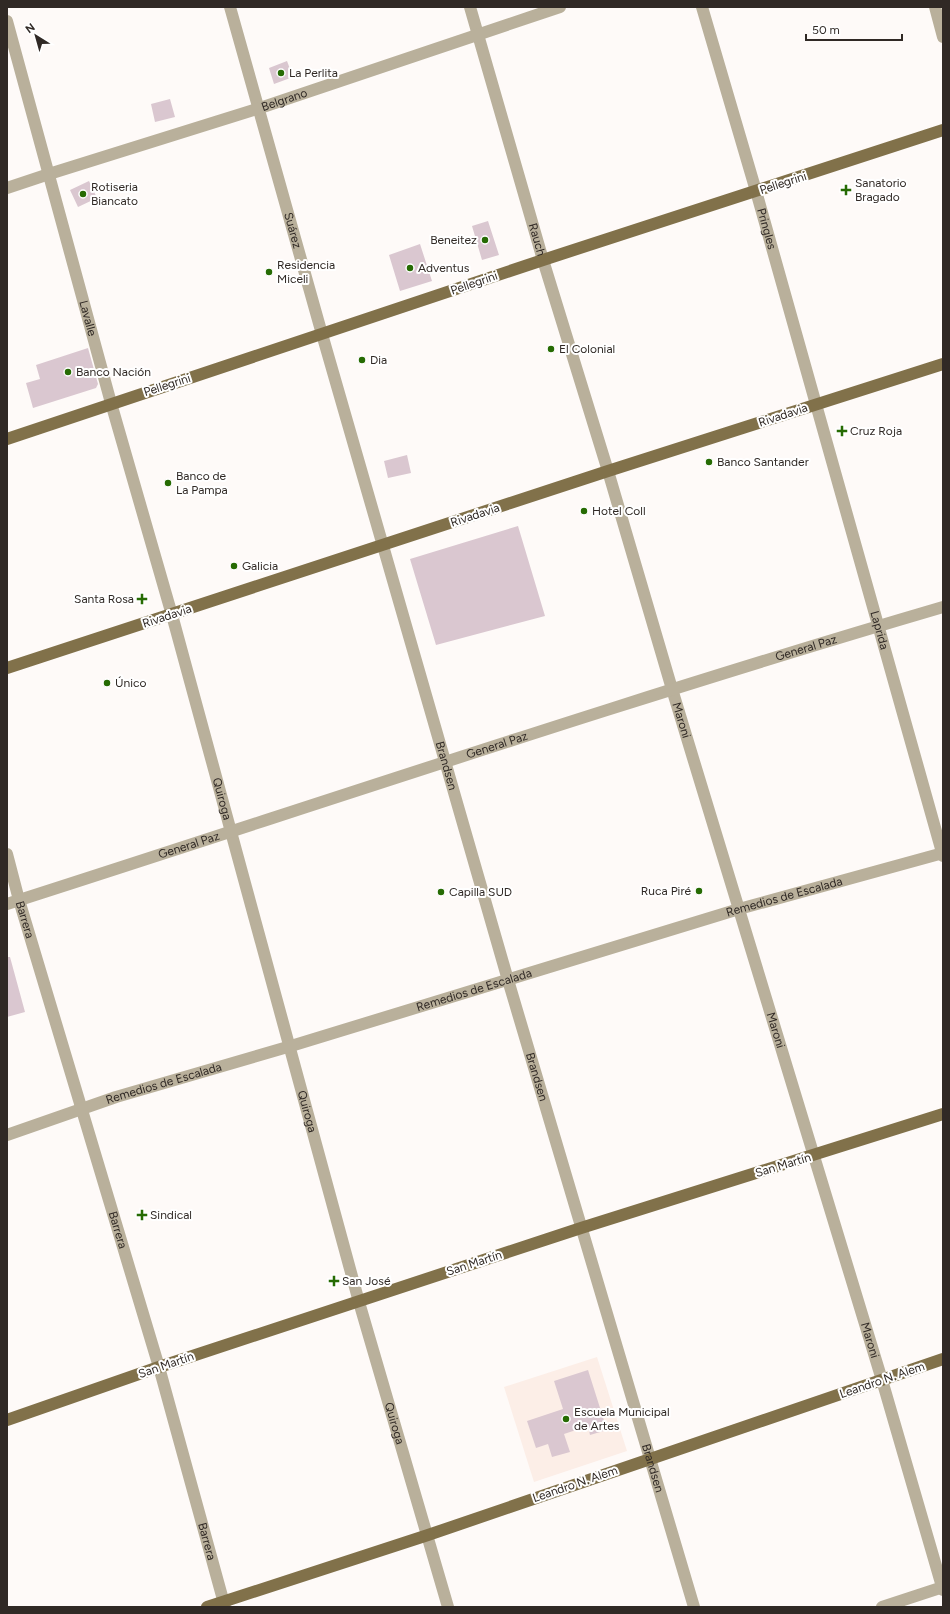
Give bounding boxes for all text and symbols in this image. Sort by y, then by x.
north arrow [16,16,56,56]
scale bar [806,16,902,42]
text: N [23,21,38,36]
text: 50 m [812,23,840,37]
place label: La Perlita [289,66,338,80]
marker: La Perlita [276,68,286,78]
street label: Belgrano [260,86,309,114]
street label: Pellegrini [758,169,808,197]
place label: Sanatorio Bragado [855,176,907,204]
place label: Rotiseria Biancato [91,180,138,208]
marker: Sanatorio Bragado [840,184,852,196]
marker: Rotiseria Biancato [78,189,88,199]
street label: Pringles [754,207,779,251]
street label: Suárez [281,211,305,250]
street label: Rauch [526,221,549,258]
place label: Beneitez [430,233,477,247]
marker: Beneitez [480,235,490,245]
place label: Residencia Miceli [277,258,335,286]
place label: Adventus [418,261,470,275]
marker: Adventus [405,263,415,273]
marker: Residencia Miceli [264,267,274,277]
street label: Pellegrini [449,268,499,298]
street label: Lavalle [76,299,100,338]
place label: El Colonial [559,342,615,356]
marker: El Colonial [546,344,556,354]
place label: Dia [370,353,387,367]
marker: Dia [357,355,367,365]
place label: Banco Nación [76,365,151,379]
marker: Banco Nación [63,367,73,377]
street label: Pellegrini [142,371,192,399]
street label: Rivadavia [757,401,809,429]
place label: Cruz Roja [850,424,902,438]
marker: Cruz Roja [837,426,847,436]
place label: Banco Santander [717,455,809,469]
marker: Banco Santander [704,457,714,467]
place label: Banco de La Pampa [176,469,228,497]
marker: Banco de La Pampa [163,478,173,488]
street label: Rivadavia [449,501,501,529]
place label: Hotel Coll [592,504,646,518]
marker: Hotel Coll [579,506,589,516]
place label: Galicia [242,559,278,573]
marker: Galicia [229,561,239,571]
place label: Santa Rosa [74,592,134,606]
marker: Santa Rosa [137,594,147,604]
street label: Rivadavia [141,602,193,630]
street label: Laprida [867,609,892,651]
street label: General Paz [774,632,839,664]
place label: Único [115,676,146,690]
marker: Único [102,678,112,688]
street label: Maroni [669,701,694,740]
street label: General Paz [464,729,529,762]
street label: Brandsen [433,740,460,792]
street label: Quiroga [210,776,234,821]
street label: General Paz [156,829,221,862]
street label: Remedios de Escalada [724,874,844,920]
place label: Ruca Piré [641,884,691,898]
place label: Capilla SUD [449,885,512,899]
marker: Ruca Piré [694,886,704,896]
marker: Capilla SUD [436,887,446,897]
street label: Barrera [13,899,37,940]
street label: Remedios de Escalada [414,966,533,1014]
street label: Maroni [764,1011,788,1050]
street label: Brandsen [523,1051,551,1103]
street label: Remedios de Escalada [104,1060,223,1107]
street label: Quiroga [295,1089,320,1134]
street label: San Martín [753,1150,813,1180]
place label: Sindical [150,1208,192,1222]
street label: Barrera [106,1210,130,1250]
marker: Sindical [137,1210,147,1220]
street label: San Martín [444,1247,504,1279]
place label: San José [342,1274,391,1288]
marker: San José [329,1276,339,1286]
street label: Maroni [858,1321,882,1360]
street label: San Martín [137,1349,196,1381]
street label: Leandro N. Alem [838,1359,926,1401]
street label: Quiroga [382,1401,407,1446]
place label: Escuela Municipal de Artes [574,1405,670,1433]
marker: Escuela Municipal de Artes [561,1414,571,1424]
street label: Brandsen [639,1442,667,1494]
street label: Leandro N. Alem [531,1463,619,1505]
street label: Barrera [195,1521,219,1562]

